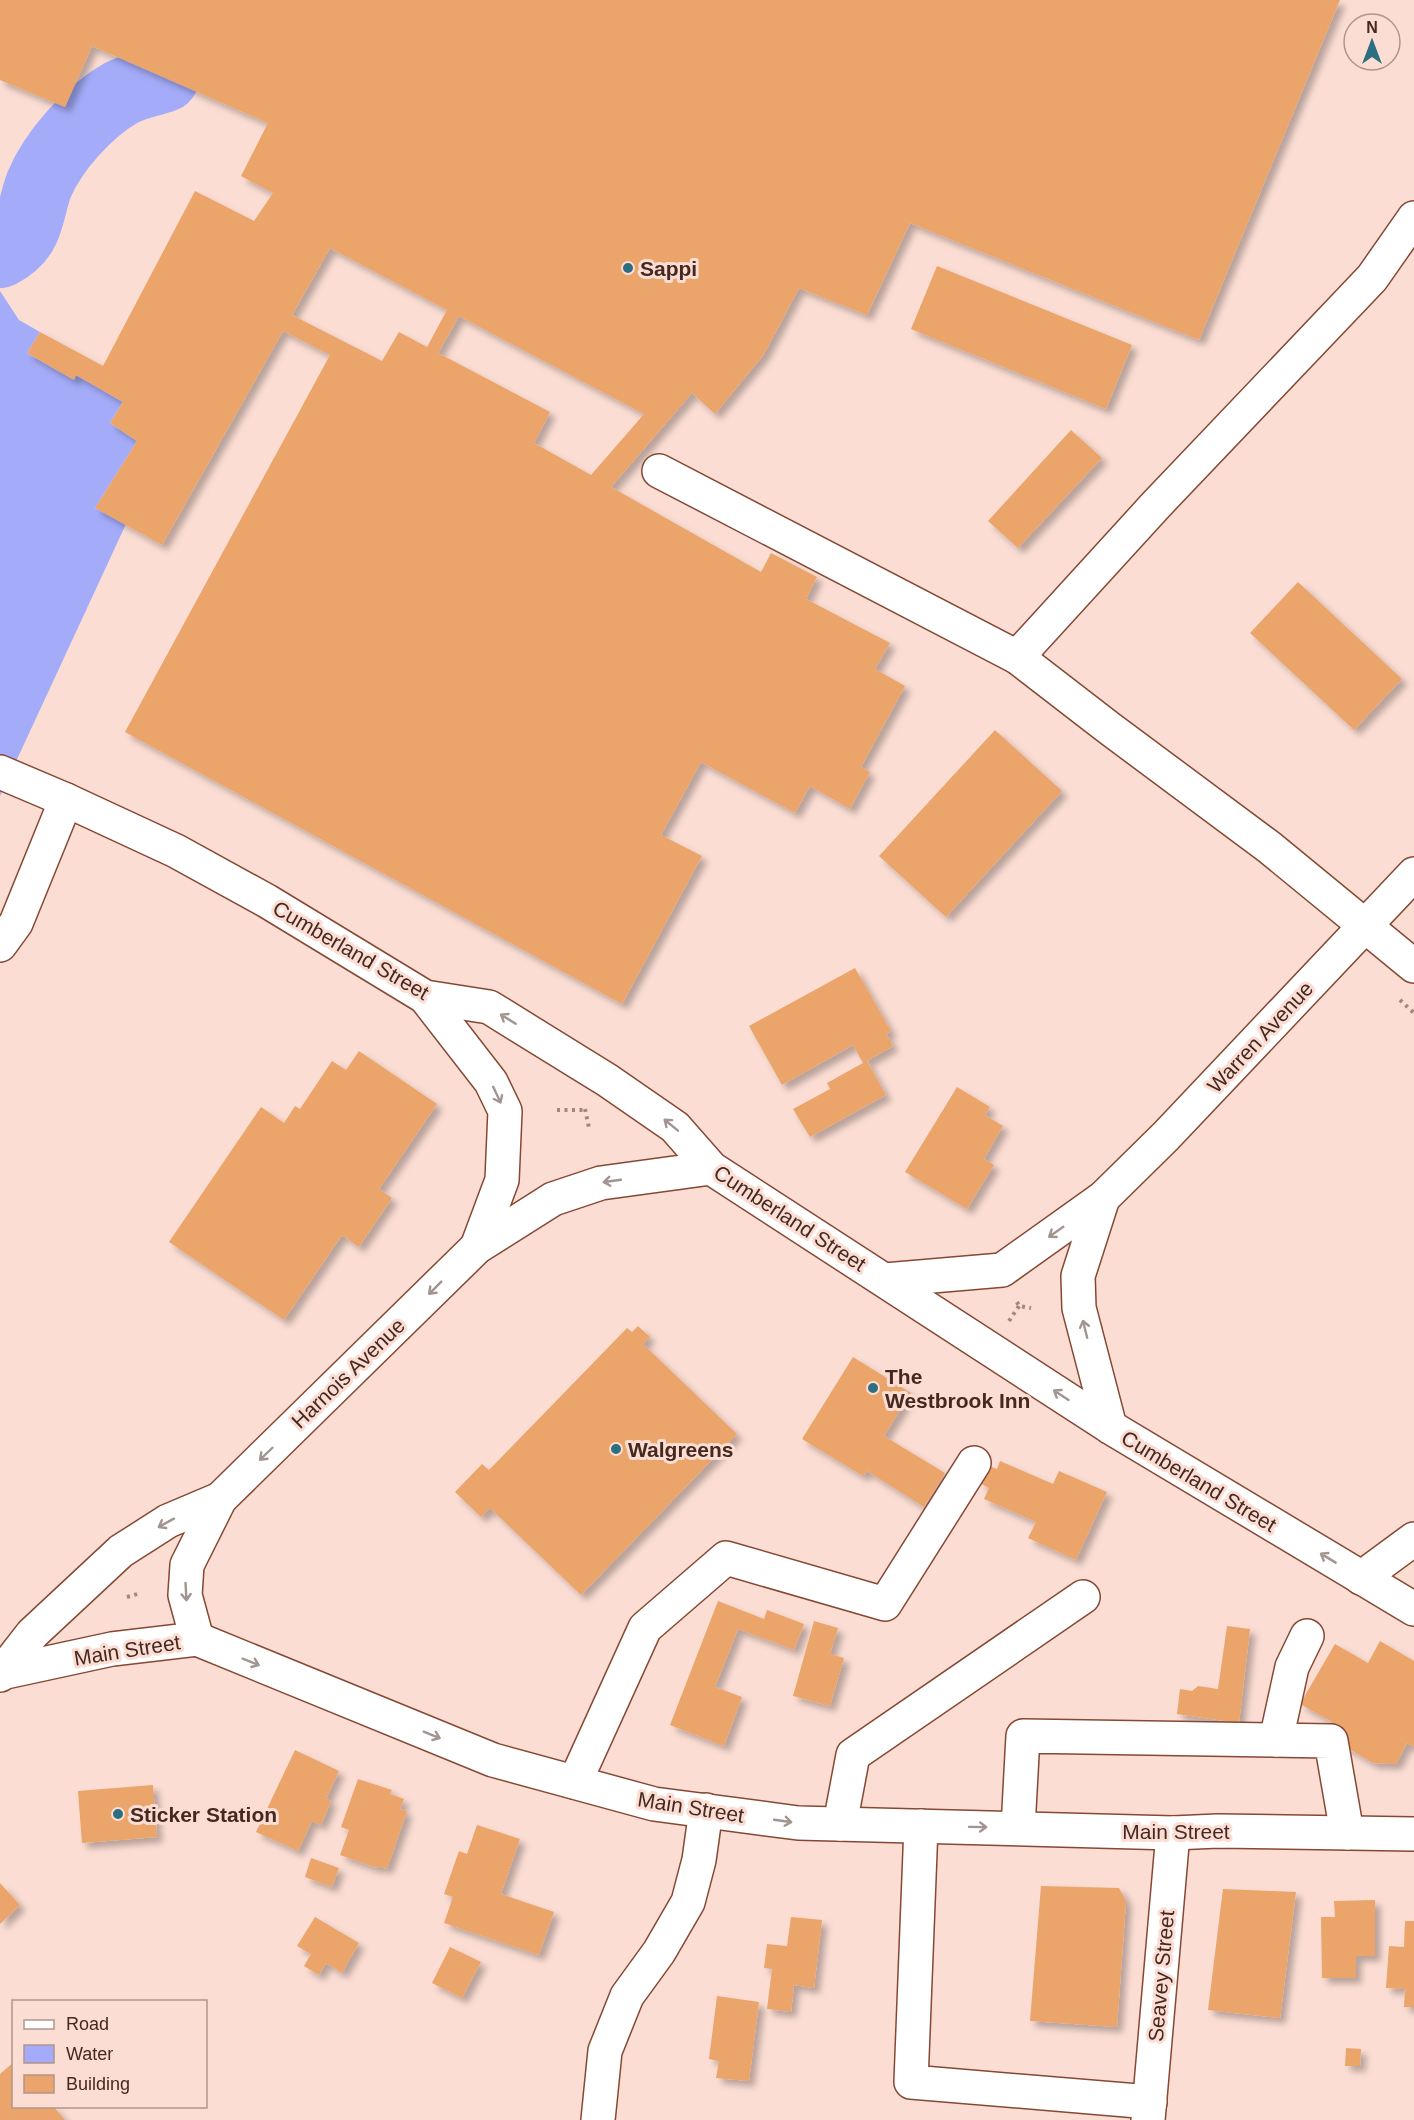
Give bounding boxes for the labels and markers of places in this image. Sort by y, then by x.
place label: Sappi [640,257,697,280]
marker: Sappi [621,261,635,275]
place label: The Westbrook Inn [885,1365,1030,1412]
marker: The Westbrook Inn [866,1381,880,1395]
place label: Walgreens [628,1438,733,1461]
marker: Walgreens [609,1442,623,1456]
place label: Sticker Station [130,1803,277,1826]
marker: Sticker Station [111,1807,125,1821]

